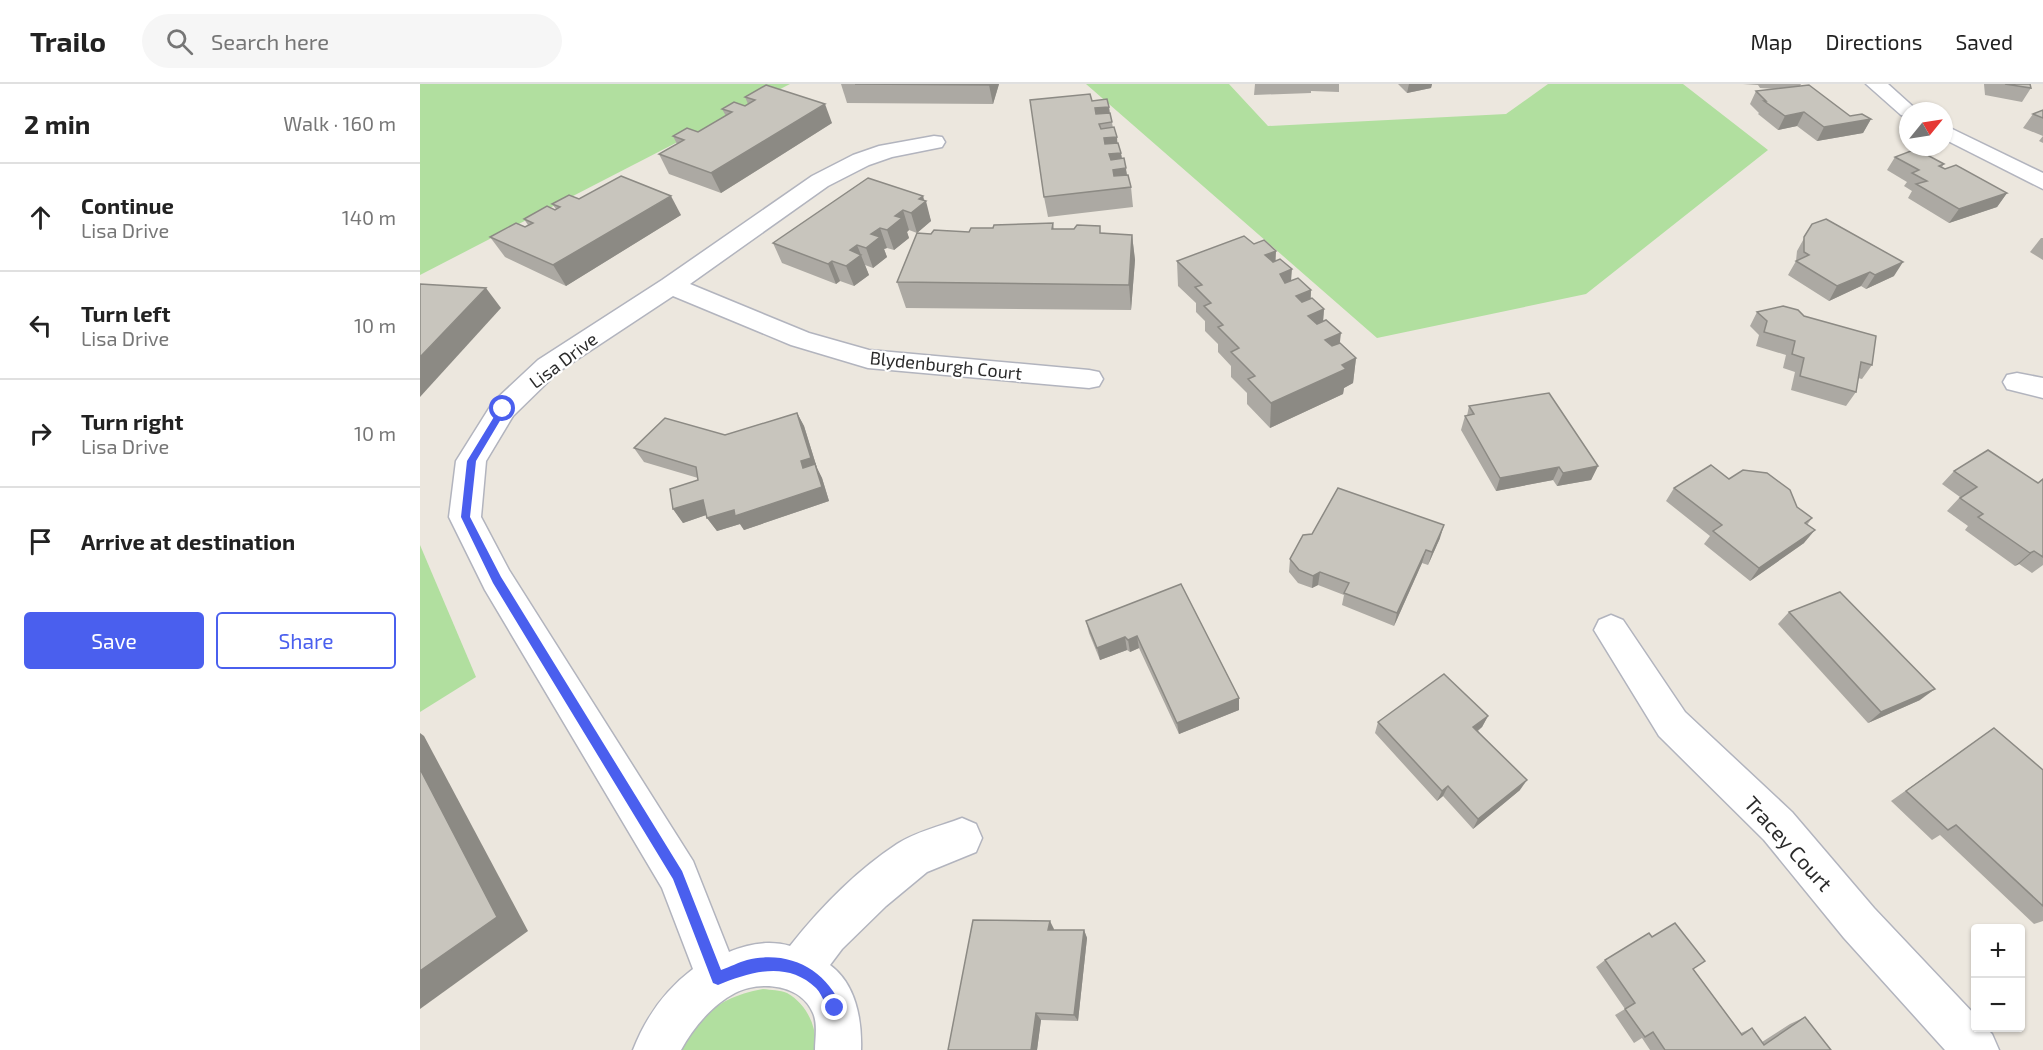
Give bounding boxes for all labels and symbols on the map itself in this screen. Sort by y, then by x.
north arrow [1899,102,1953,156]
street label: Lisa Drive [525,327,601,393]
street label: Blydenburgh Court [869,346,1023,384]
route start [489,395,515,421]
street label: Tracey Court [1740,790,1838,896]
route end [821,994,847,1020]

